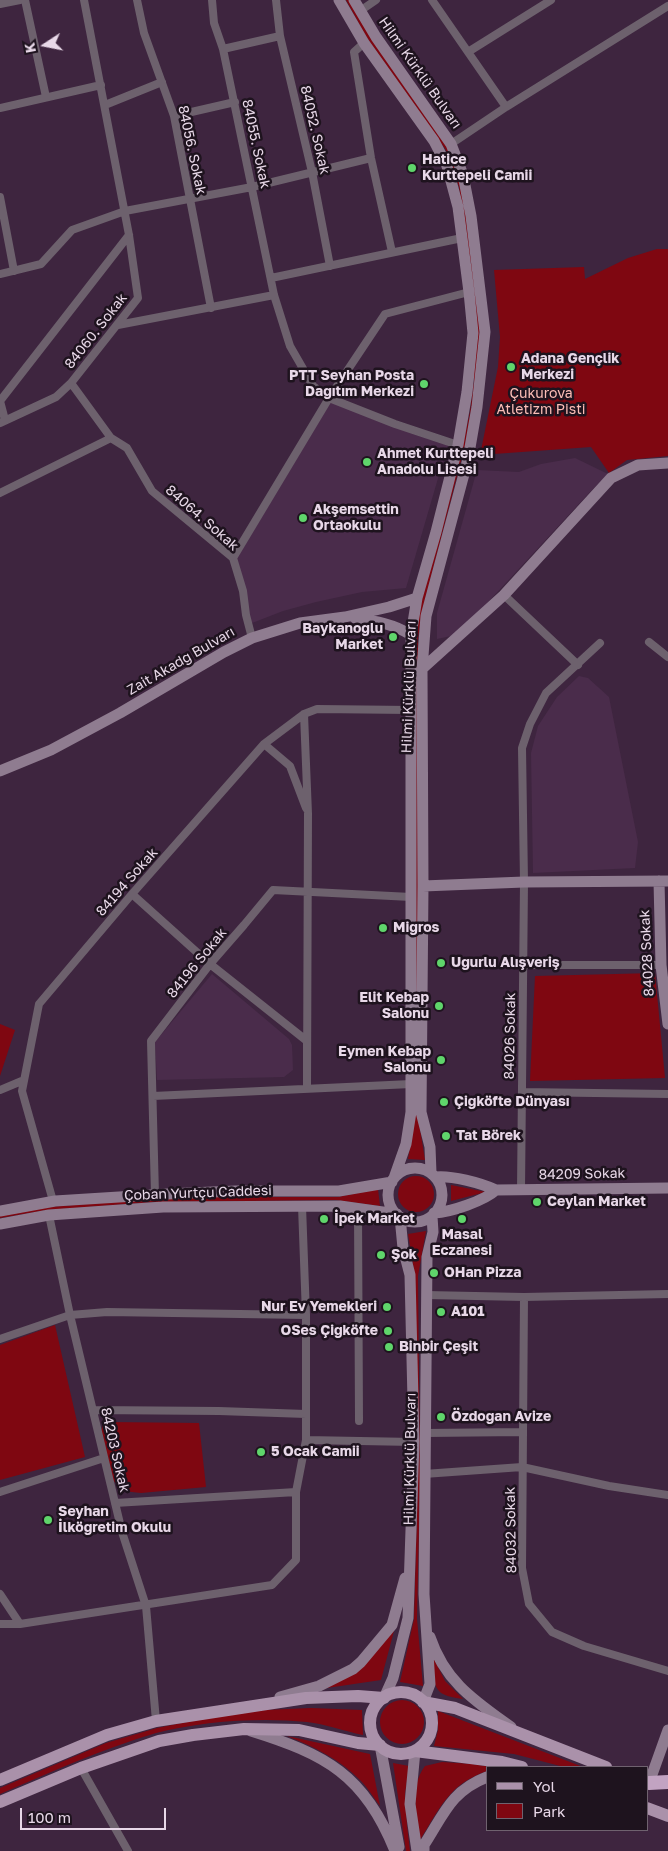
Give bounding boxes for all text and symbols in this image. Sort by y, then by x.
street label: Hilmi Kürklü Bulvarı [375,14,465,132]
north arrow [20,20,70,70]
text: K [20,41,39,55]
street label: 84052. Sokak [297,84,333,176]
street label: 84055. Sokak [238,98,274,190]
street label: 84056. Sokak [174,104,210,196]
place label: Hatice Kurttepeli Camii [422,152,532,184]
marker: Hatice Kurttepeli Camii [406,162,418,174]
street label: 84060. Sokak [61,290,131,372]
place label: Adana Gençlik Merkezi [521,351,619,384]
marker: Adana Gençlik Merkezi [505,361,517,373]
place label: PTT Seyhan Posta Dağıtım Merkezi [289,368,414,401]
marker: PTT Seyhan Posta Dağıtım Merkezi [418,378,430,390]
park label: Çukurova Atletizm Pisti [497,386,585,418]
place label: Ahmet Kurttepeli Anadolu Lisesi [377,446,494,478]
marker: Ahmet Kurttepeli Anadolu Lisesi [361,456,373,468]
street label: 84064. Sokak [162,482,242,554]
place label: Akşemsettin Ortaokulu [313,502,399,534]
marker: Akşemsettin Ortaokulu [297,512,309,524]
street label: Hilmi Kürklü Bulvarı [398,620,420,754]
place label: Baykanoglu Market [302,621,383,654]
street label: Zait Akadğ Bulvarı [124,623,238,699]
marker: Baykanoglu Market [387,631,399,643]
street label: 84194 Sokak [93,844,161,920]
street label: 84028 Sokak [636,909,658,997]
place label: Migros [393,920,439,936]
marker: Migros [377,922,389,934]
street label: 84196 Sokak [164,925,230,1001]
place label: Uğurlu Alışveriş [451,955,560,971]
marker: Uğurlu Alışveriş [435,957,447,969]
place label: Elit Kebap Salonu [359,990,429,1022]
street label: 84026 Sokak [501,992,519,1080]
marker: Elit Kebap Salonu [433,1000,445,1012]
place label: Eymen Kebap Salonu [338,1044,431,1076]
marker: Eymen Kebap Salonu [435,1054,447,1066]
place label: Çiğköfte Dünyası [454,1094,570,1110]
marker: Çiğköfte Dünyası [438,1096,450,1108]
place label: Tat Börek [456,1128,521,1144]
marker: Tat Börek [440,1130,452,1142]
street label: 84209 Sokak [538,1165,626,1183]
street label: Çoban Yurtçu Caddesi [124,1182,272,1204]
place label: Ceylan Market [547,1194,646,1210]
marker: Ceylan Market [531,1196,543,1208]
place label: İpek Market [334,1211,415,1227]
marker: İpek Market [318,1213,330,1225]
marker: Masal Eczanesi [456,1213,468,1225]
place label: Masal Eczanesi [432,1227,492,1260]
place label: Şok [391,1247,417,1263]
marker: Şok [375,1249,387,1261]
place label: OHan Pizza [444,1265,521,1281]
marker: OHan Pizza [428,1267,440,1279]
place label: Nur Ev Yemekleri [261,1299,377,1315]
marker: Nur Ev Yemekleri [381,1301,393,1313]
place label: A101 [451,1304,484,1320]
marker: A101 [435,1306,447,1318]
place label: OSes Çiğköfte [280,1323,378,1339]
marker: OSes Çiğköfte [382,1325,394,1337]
place label: Binbir Çeşit [399,1339,478,1355]
marker: Binbir Çeşit [383,1341,395,1353]
street label: Hilmi Kürklü Bulvarı [400,1392,420,1526]
street label: 84203 Sokak [97,1406,133,1494]
place label: Özdoğan Avize [451,1409,551,1425]
marker: Özdoğan Avize [435,1411,447,1423]
place label: 5 Ocak Camii [271,1444,360,1460]
marker: 5 Ocak Camii [255,1446,267,1458]
street label: 84032 Sokak [502,1487,520,1573]
place label: Seyhan İlköğretim Okulu [58,1504,171,1536]
marker: Seyhan İlköğretim Okulu [42,1514,54,1526]
legend [486,1766,648,1831]
text: Yol [533,1777,555,1795]
scale bar [22,1798,169,1830]
text: Park [533,1802,565,1820]
text: 100 m [28,1808,71,1826]

